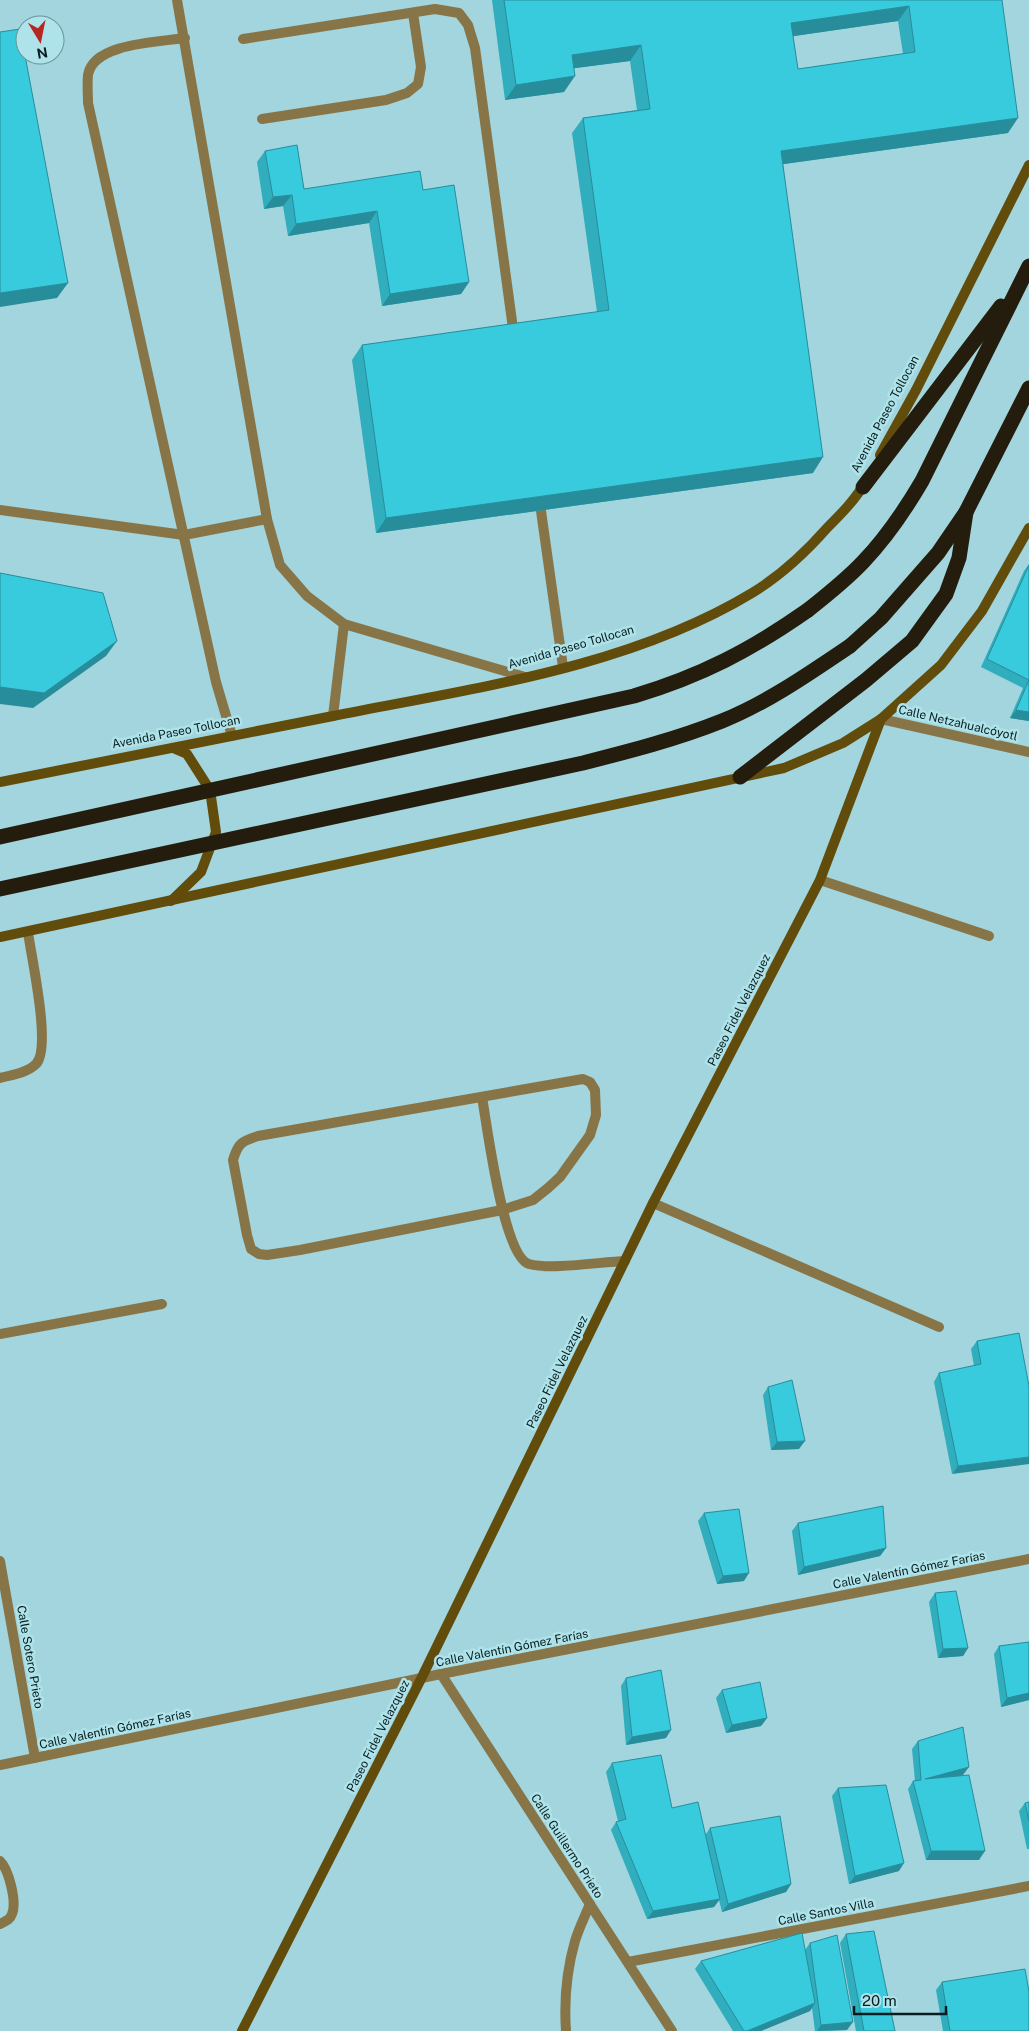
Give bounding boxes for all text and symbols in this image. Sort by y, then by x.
north arrow [15,15,65,65]
text: N [35,44,49,62]
street label: Avenida Paseo Tollocan [848,353,922,475]
street label: Avenida Paseo Tollocan [506,622,636,672]
street label: Calle Netzahualcóyotl [897,702,1019,744]
street label: Avenida Paseo Tollocan [111,713,241,751]
street label: Paseo Fidel Velazquez [705,952,773,1068]
street label: Paseo Fidel Velazquez [524,1313,591,1431]
street label: Calle Valentín Gómez Farías [832,1548,986,1592]
street label: Calle Sotero Prieto [14,1604,46,1710]
street label: Calle Valentín Gómez Farías [435,1626,589,1670]
street label: Paseo Fidel Velazquez [344,1678,412,1794]
street label: Calle Valentín Gómez Farías [38,1706,192,1752]
street label: Calle Guillermo Prieto [528,1791,606,1901]
street label: Calle Santos Villa [777,1896,875,1928]
scale bar [854,1984,946,2016]
text: 20 m [862,1992,897,2009]

